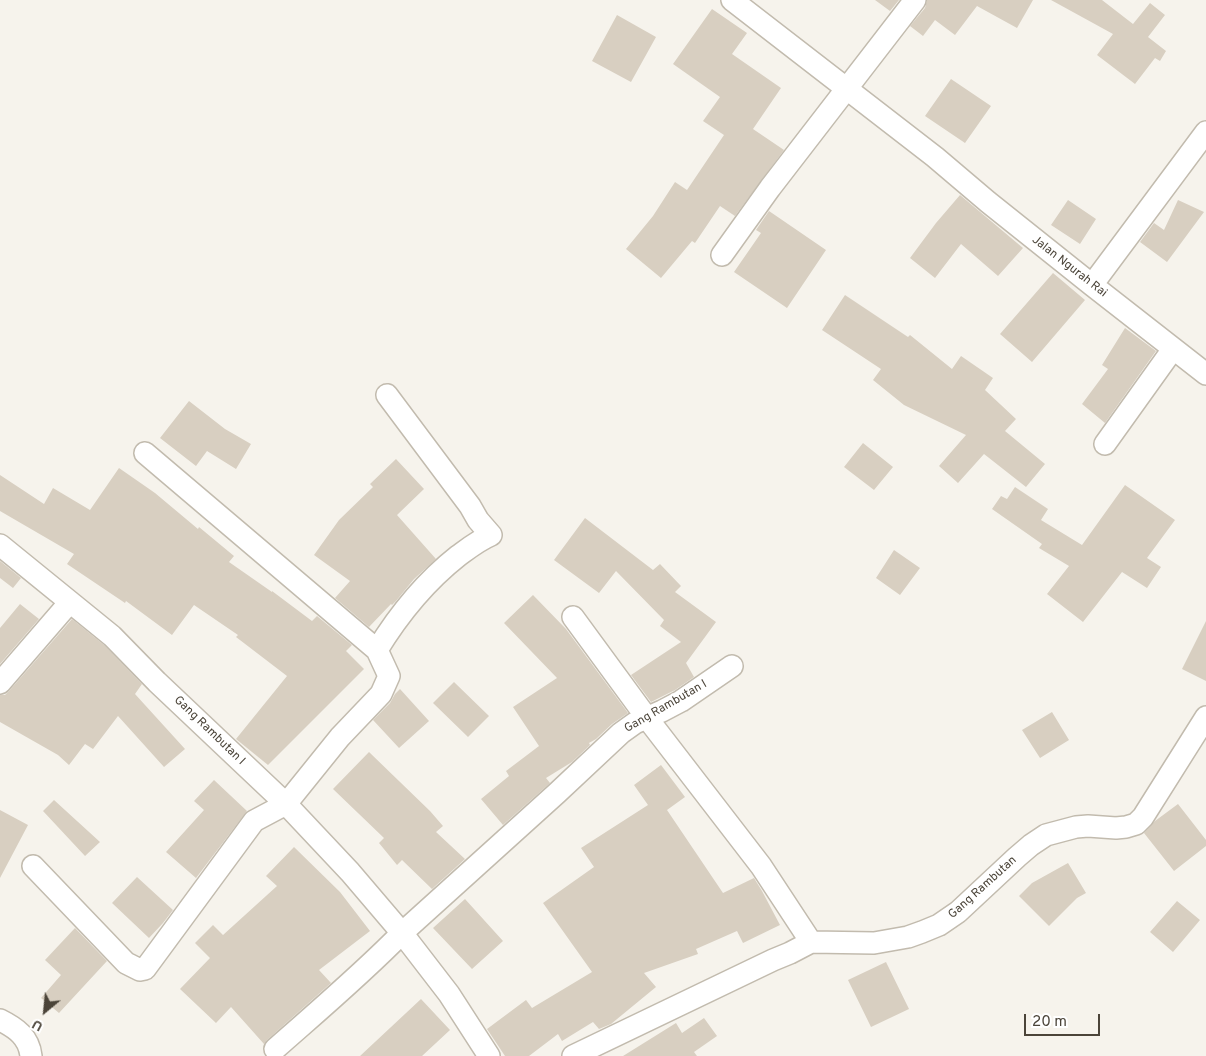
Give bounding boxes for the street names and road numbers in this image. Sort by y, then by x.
street label: Jalan Ngurah Rai [1028,233,1110,301]
street label: Gang Rambutan I [622,677,710,737]
street label: Gang Rambutan I [171,693,247,769]
street label: Gang Rambutan [946,854,1020,922]

